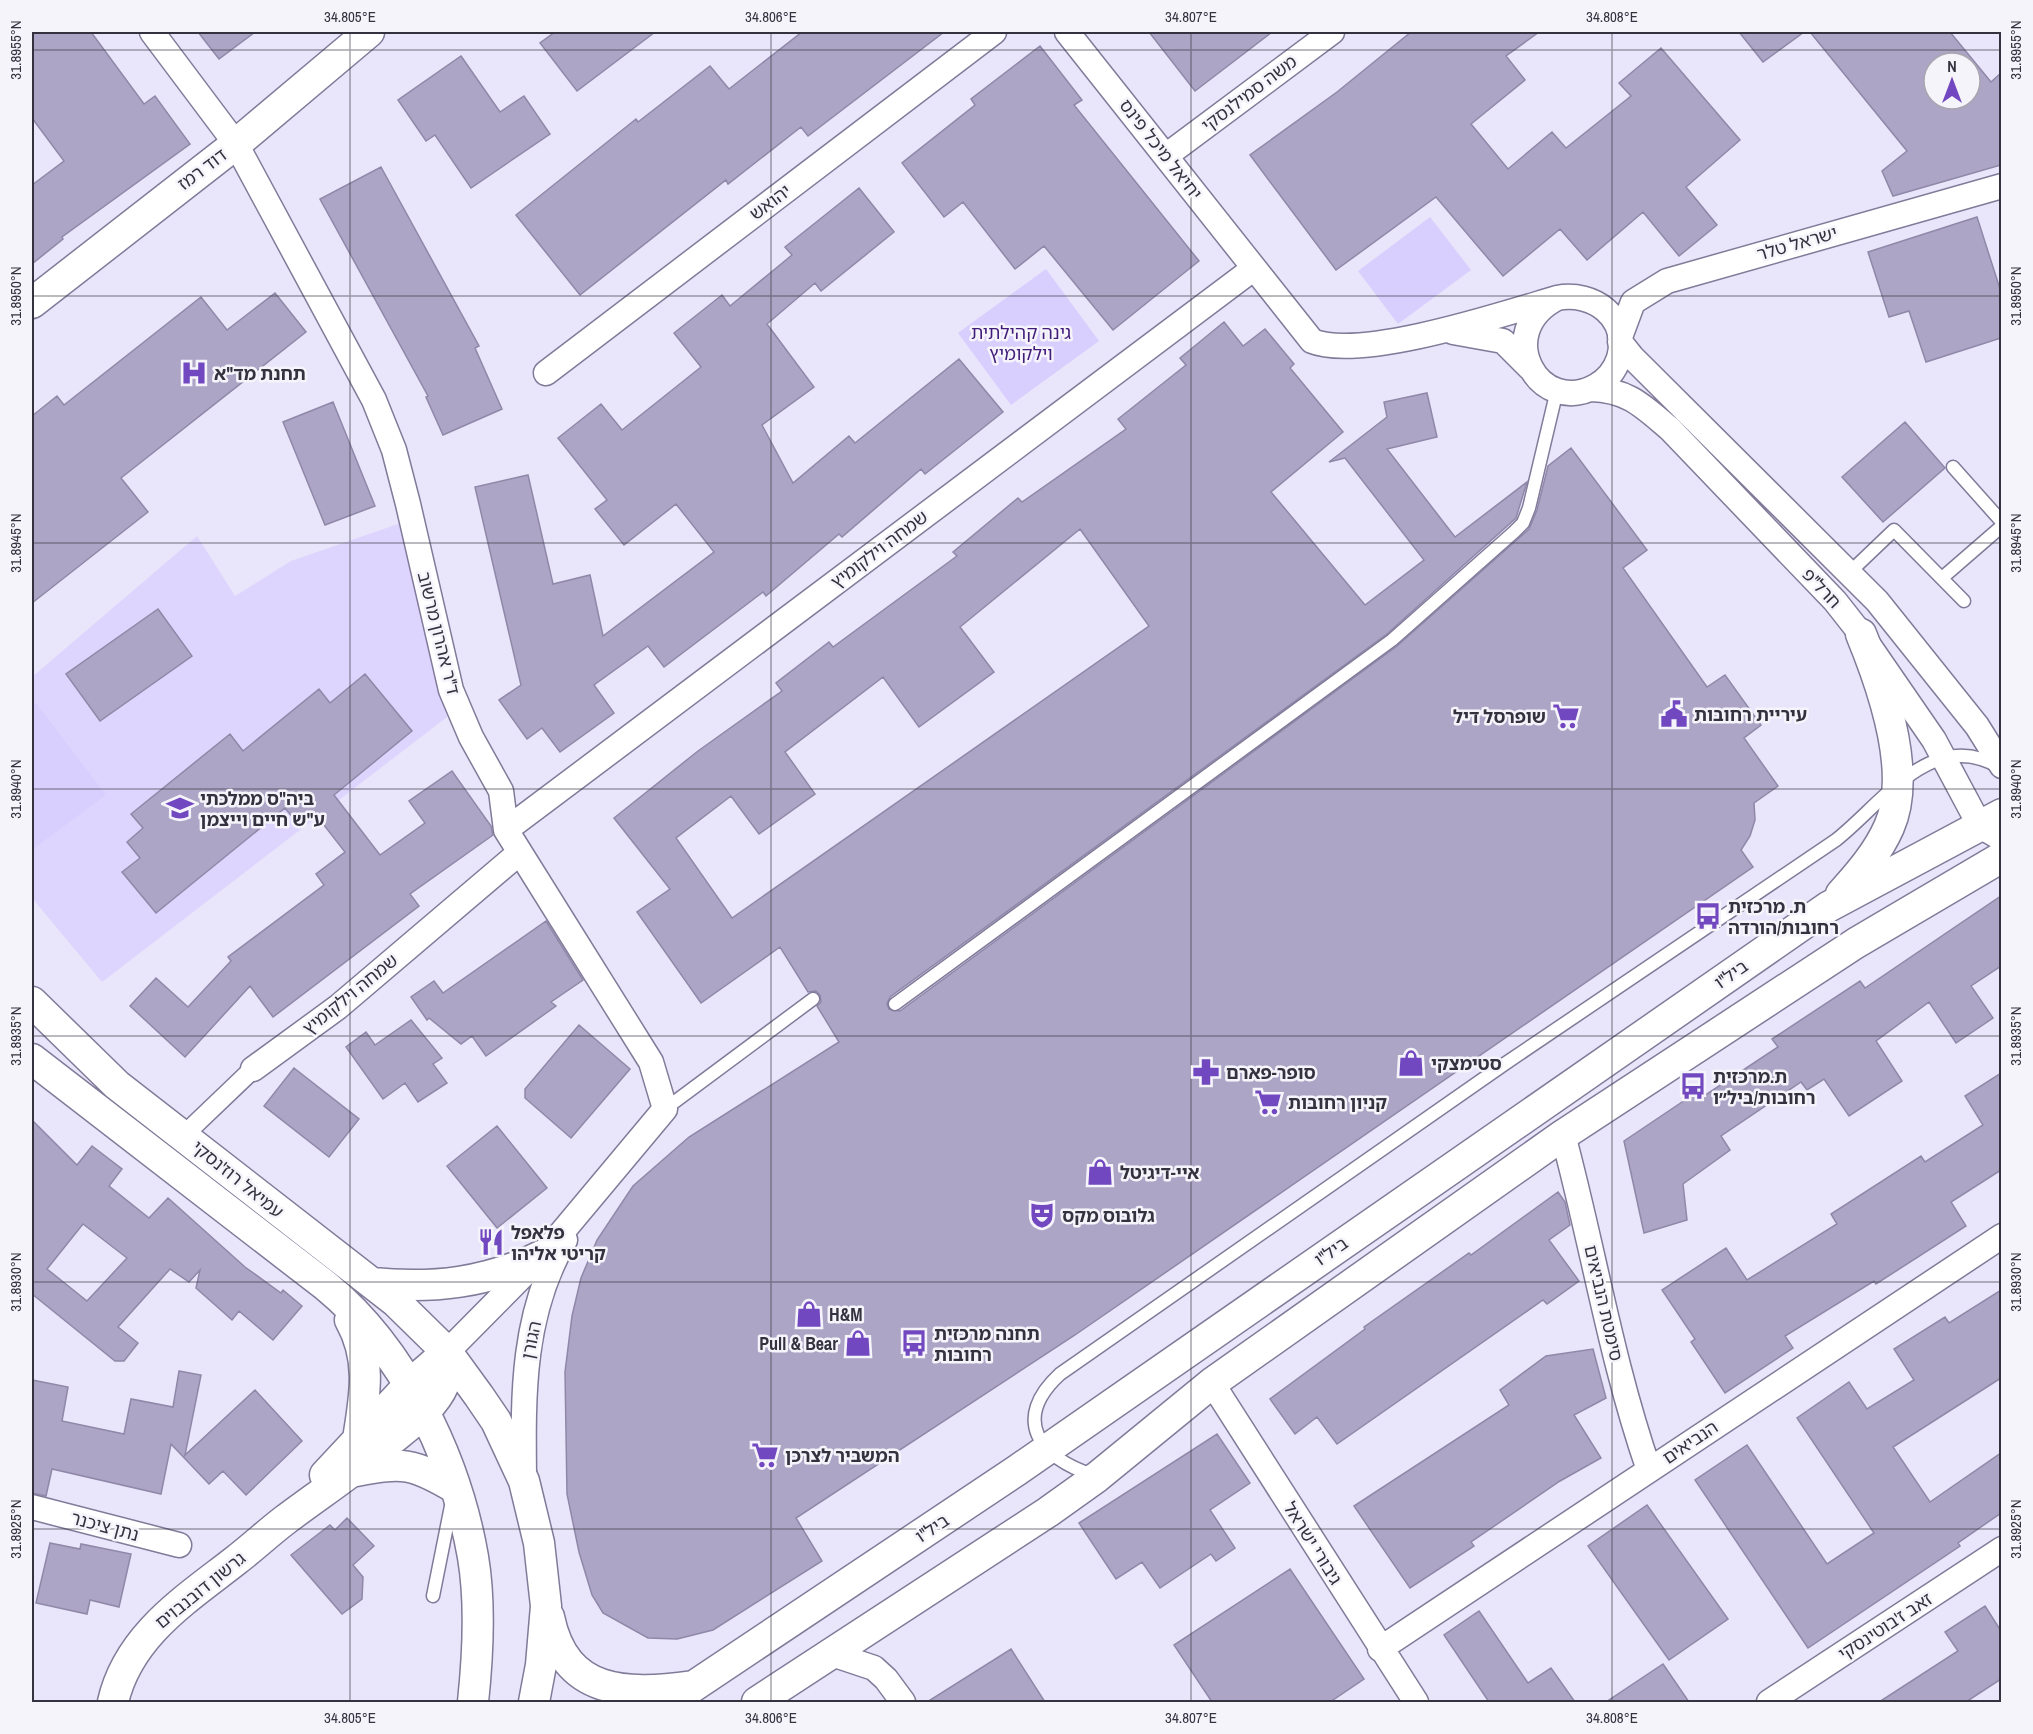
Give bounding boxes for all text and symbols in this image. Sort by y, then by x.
text: 34.805°E [324,6,376,27]
text: 34.806°E [745,6,797,27]
text: 34.807°E [1165,6,1217,27]
text: 34.808°E [1586,6,1638,27]
text: 31.8955°N [5,20,26,80]
text: 31.8955°N [2005,20,2026,80]
street label: משה סמילנסקי [1196,49,1302,137]
north arrow [1922,51,1982,111]
text: N [1947,55,1957,77]
street label: יחיאל מיכל פינס [1114,93,1208,205]
street label: דוד רמז [172,142,232,196]
street label: יהואש [744,178,796,226]
street label: ישראל טלר [1754,220,1840,266]
text: 31.8950°N [5,266,26,326]
text: 31.8950°N [2005,266,2026,326]
park label: גינה קהילתית וילקומיץ [971,320,1071,366]
hospital icon: תחנת מד"א [179,358,209,388]
place label: תחנת מד"א [214,361,306,386]
street label: שמחה וילקומיץ [825,504,933,594]
text: 31.8945°N [5,513,26,573]
text: 31.8945°N [2005,513,2026,573]
street label: חרל"פ [1797,562,1847,614]
street label: ד"ר אהרון מרשוב [412,569,466,697]
public building icon: עיריית רחובות [1659,699,1689,729]
supermarket icon: שופרסל דיל [1551,701,1581,731]
place label: עיריית רחובות [1694,702,1807,727]
place label: שופרסל דיל [1453,704,1546,729]
text: 31.8940°N [5,759,26,819]
text: 31.8940°N [2005,759,2026,819]
place label: ביה"ס ממלכתי ע"ש חיים וייצמן [200,786,325,832]
school or university icon: ביה"ס ממלכתי ע"ש חיים וייצמן [165,793,195,823]
place label: ת. מרכזית רחובות/הורדה [1728,894,1839,940]
bus stop icon: ת. מרכזית רחובות/הורדה [1693,901,1723,931]
street label: שמחה וילקומיץ [297,948,403,1040]
street label: ביל"ו [1709,954,1753,994]
text: 31.8935°N [5,1006,26,1066]
text: 31.8935°N [2005,1006,2026,1066]
shop icon: סטימצקי [1396,1048,1426,1078]
place label: סטימצקי [1431,1051,1502,1076]
pharmacy icon: סופר-פארם [1191,1057,1221,1087]
place label: סופר-פארם [1226,1060,1316,1085]
place label: ת.מרכזית רחובות/ביל״ו [1713,1064,1816,1110]
bus stop icon: ת.מרכזית רחובות/ביל״ו [1678,1071,1708,1101]
supermarket icon: קניון רחובות [1253,1087,1283,1117]
place label: קניון רחובות [1288,1090,1387,1115]
street label: עמיאל רוז'נסקי [187,1134,289,1224]
shop icon: איי-דיגיטל [1085,1157,1115,1187]
place label: איי-דיגיטל [1120,1160,1200,1185]
theatre icon: גלובוס מקס [1027,1200,1057,1230]
place label: גלובוס מקס [1062,1203,1155,1228]
place label: פלאפל קריטי אליהו [511,1220,606,1266]
restaurant icon: פלאפל קריטי אליהו [476,1227,506,1257]
street label: ביל"ו [1309,1231,1353,1271]
street label: סימטת הנביאים [1579,1243,1629,1363]
text: 31.8930°N [5,1252,26,1312]
text: 31.8930°N [2005,1252,2026,1312]
shop icon: H&M [794,1299,824,1329]
place label: H&M [829,1302,863,1327]
street label: הגורן [515,1319,547,1361]
place label: תחנה מרכזית רחובות [934,1321,1040,1367]
shop icon: Pull & Bear [843,1328,873,1358]
bus stop icon: תחנה מרכזית רחובות [899,1328,929,1358]
place label: Pull & Bear [759,1331,838,1356]
street label: הנביאים [1657,1414,1723,1470]
supermarket icon: המשביר לצרכן [750,1440,780,1470]
place label: המשביר לצרכן [785,1443,900,1468]
street label: גיבורי ישראל [1278,1497,1348,1589]
text: 31.8925°N [5,1499,26,1559]
text: 31.8925°N [2005,1499,2026,1559]
street label: נתן ציכנר [68,1505,142,1547]
street label: ביל"ו [910,1508,954,1548]
street label: גרשון דובנבוים [149,1546,251,1634]
street label: זאב ז'בוטינסקי [1833,1586,1937,1666]
text: 34.805°E [324,1707,376,1728]
text: 34.806°E [745,1707,797,1728]
text: 34.807°E [1165,1707,1217,1728]
text: 34.808°E [1586,1707,1638,1728]

